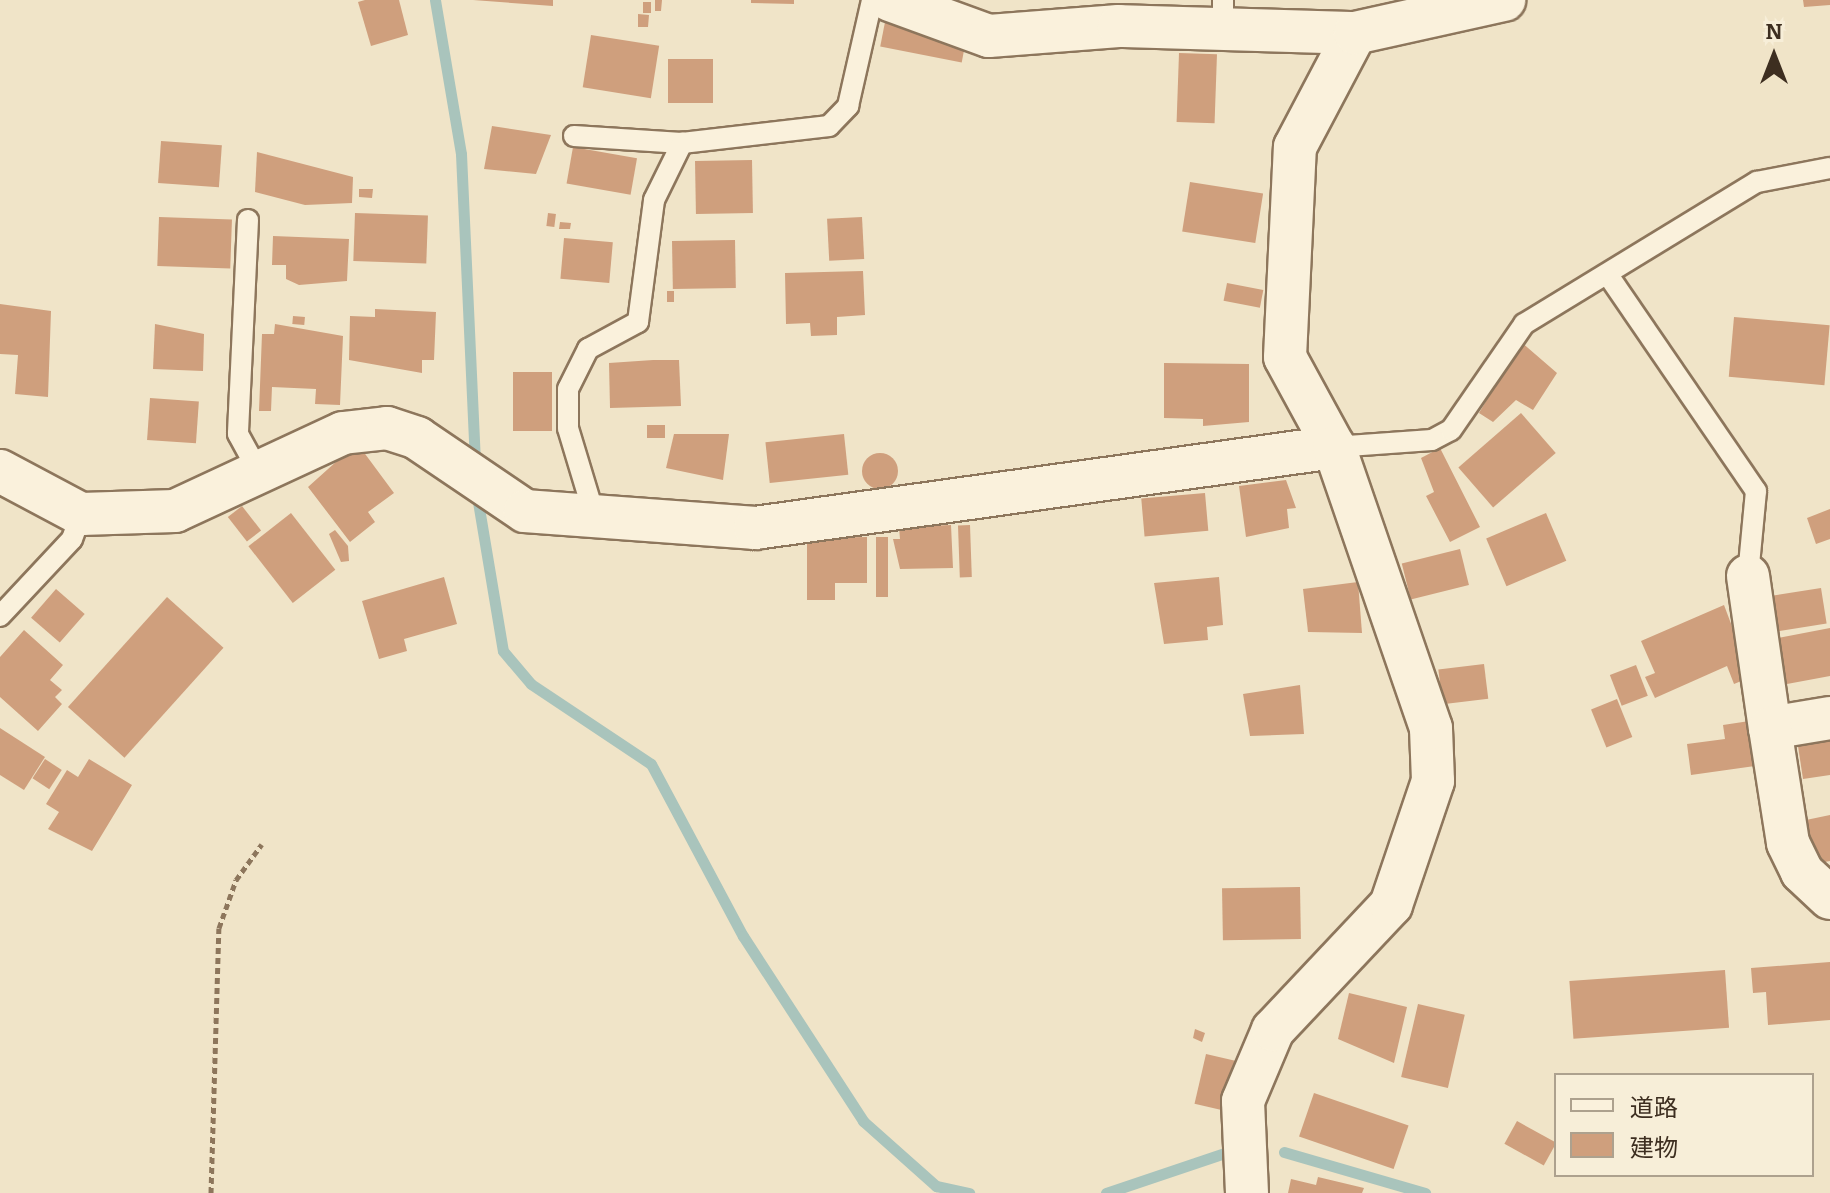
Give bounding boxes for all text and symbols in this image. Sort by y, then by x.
north arrow [1734,16,1814,96]
text: N [1766,18,1782,45]
legend [1554,1073,1814,1177]
text: 道路 [1630,1094,1678,1122]
text: 建物 [1630,1134,1678,1162]

